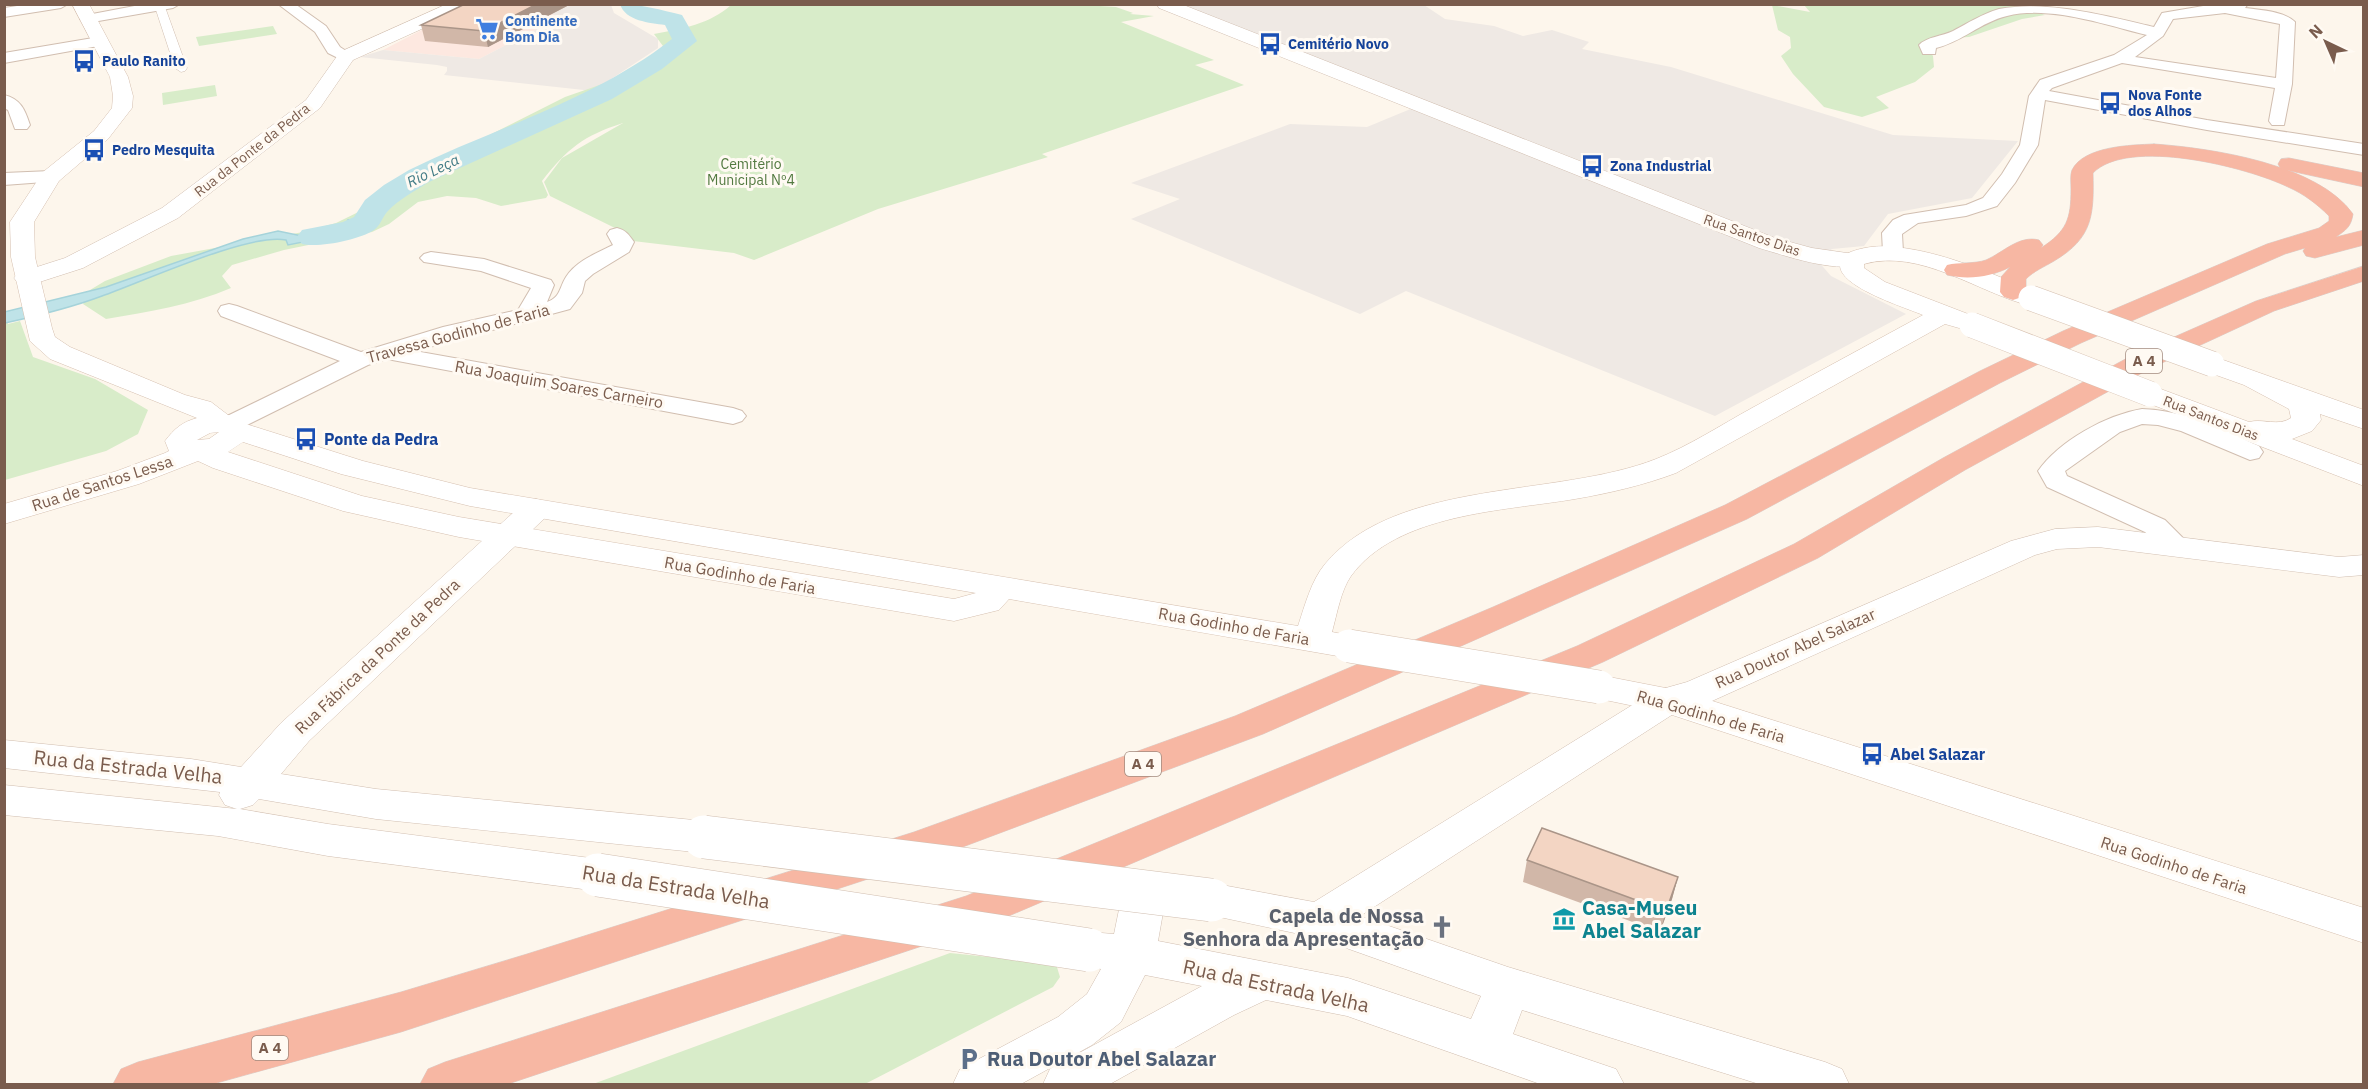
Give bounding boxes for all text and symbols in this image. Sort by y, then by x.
place label: Continente Bom Dia [505,12,578,46]
north arrow [2296,12,2356,72]
supermarket icon: Continente Bom Dia [474,16,500,42]
text: N [2304,20,2327,42]
bus stop icon: Cemitério Novo [1257,31,1283,57]
place label: Cemitério Novo [1288,35,1389,53]
bus stop icon: Paulo Ranito [71,48,97,74]
place label: Paulo Ranito [102,52,186,70]
place label: Nova Fonte dos Alhos [2128,86,2202,120]
bus stop icon: Nova Fonte dos Alhos [2097,90,2123,116]
street label: Rua da Ponte da Pedra [191,99,314,201]
bus stop icon: Pedro Mesquita [81,137,107,163]
place label: Pedro Mesquita [112,141,215,159]
water label: Rio Leça [404,150,462,191]
bus stop icon: Zona Industrial [1579,153,1605,179]
park label: Cemitério Municipal Nº4 [707,155,795,189]
place label: Zona Industrial [1610,157,1711,175]
street label: Rua Santos Dias [1701,210,1803,260]
street label: Travessa Godinho de Faria [364,299,552,367]
road number: A 4 [2126,349,2162,373]
street label: Rua Joaquim Soares Carneiro [453,356,665,412]
street label: Rua Santos Dias [2161,391,2262,445]
bus stop icon: Ponte da Pedra [293,426,319,452]
place label: Ponte da Pedra [324,429,438,449]
street label: Rua de Santos Lessa [29,451,176,515]
street label: Rua Godinho de Faria [663,552,818,598]
street label: Rua Fábrica da Ponte da Pedra [290,574,464,738]
street label: Rua Godinho de Faria [1157,603,1312,649]
street label: Rua Doutor Abel Salazar [1712,604,1878,692]
street label: Rua Godinho de Faria [1635,685,1788,747]
bus stop icon: Abel Salazar [1859,741,1885,767]
street label: Rua da Estrada Velha [32,743,224,790]
place label: Abel Salazar [1890,744,1986,764]
road number: A 4 [1125,752,1161,776]
street label: Rua Godinho de Faria [2098,832,2250,898]
street label: Rua da Estrada Velha [580,858,772,915]
place label: Casa-Museu Abel Salazar [1582,894,1701,944]
place label: Capela de Nossa Senhora da Apresentação [1183,902,1424,952]
museum icon: Casa-Museu Abel Salazar [1551,906,1577,932]
church icon: Capela de Nossa Senhora da Apresentação [1429,914,1455,940]
street label: Rua da Estrada Velha [1180,953,1372,1019]
road number: A 4 [252,1036,288,1060]
place label: Rua Doutor Abel Salazar [987,1045,1216,1072]
parking icon: Rua Doutor Abel Salazar [956,1046,982,1072]

